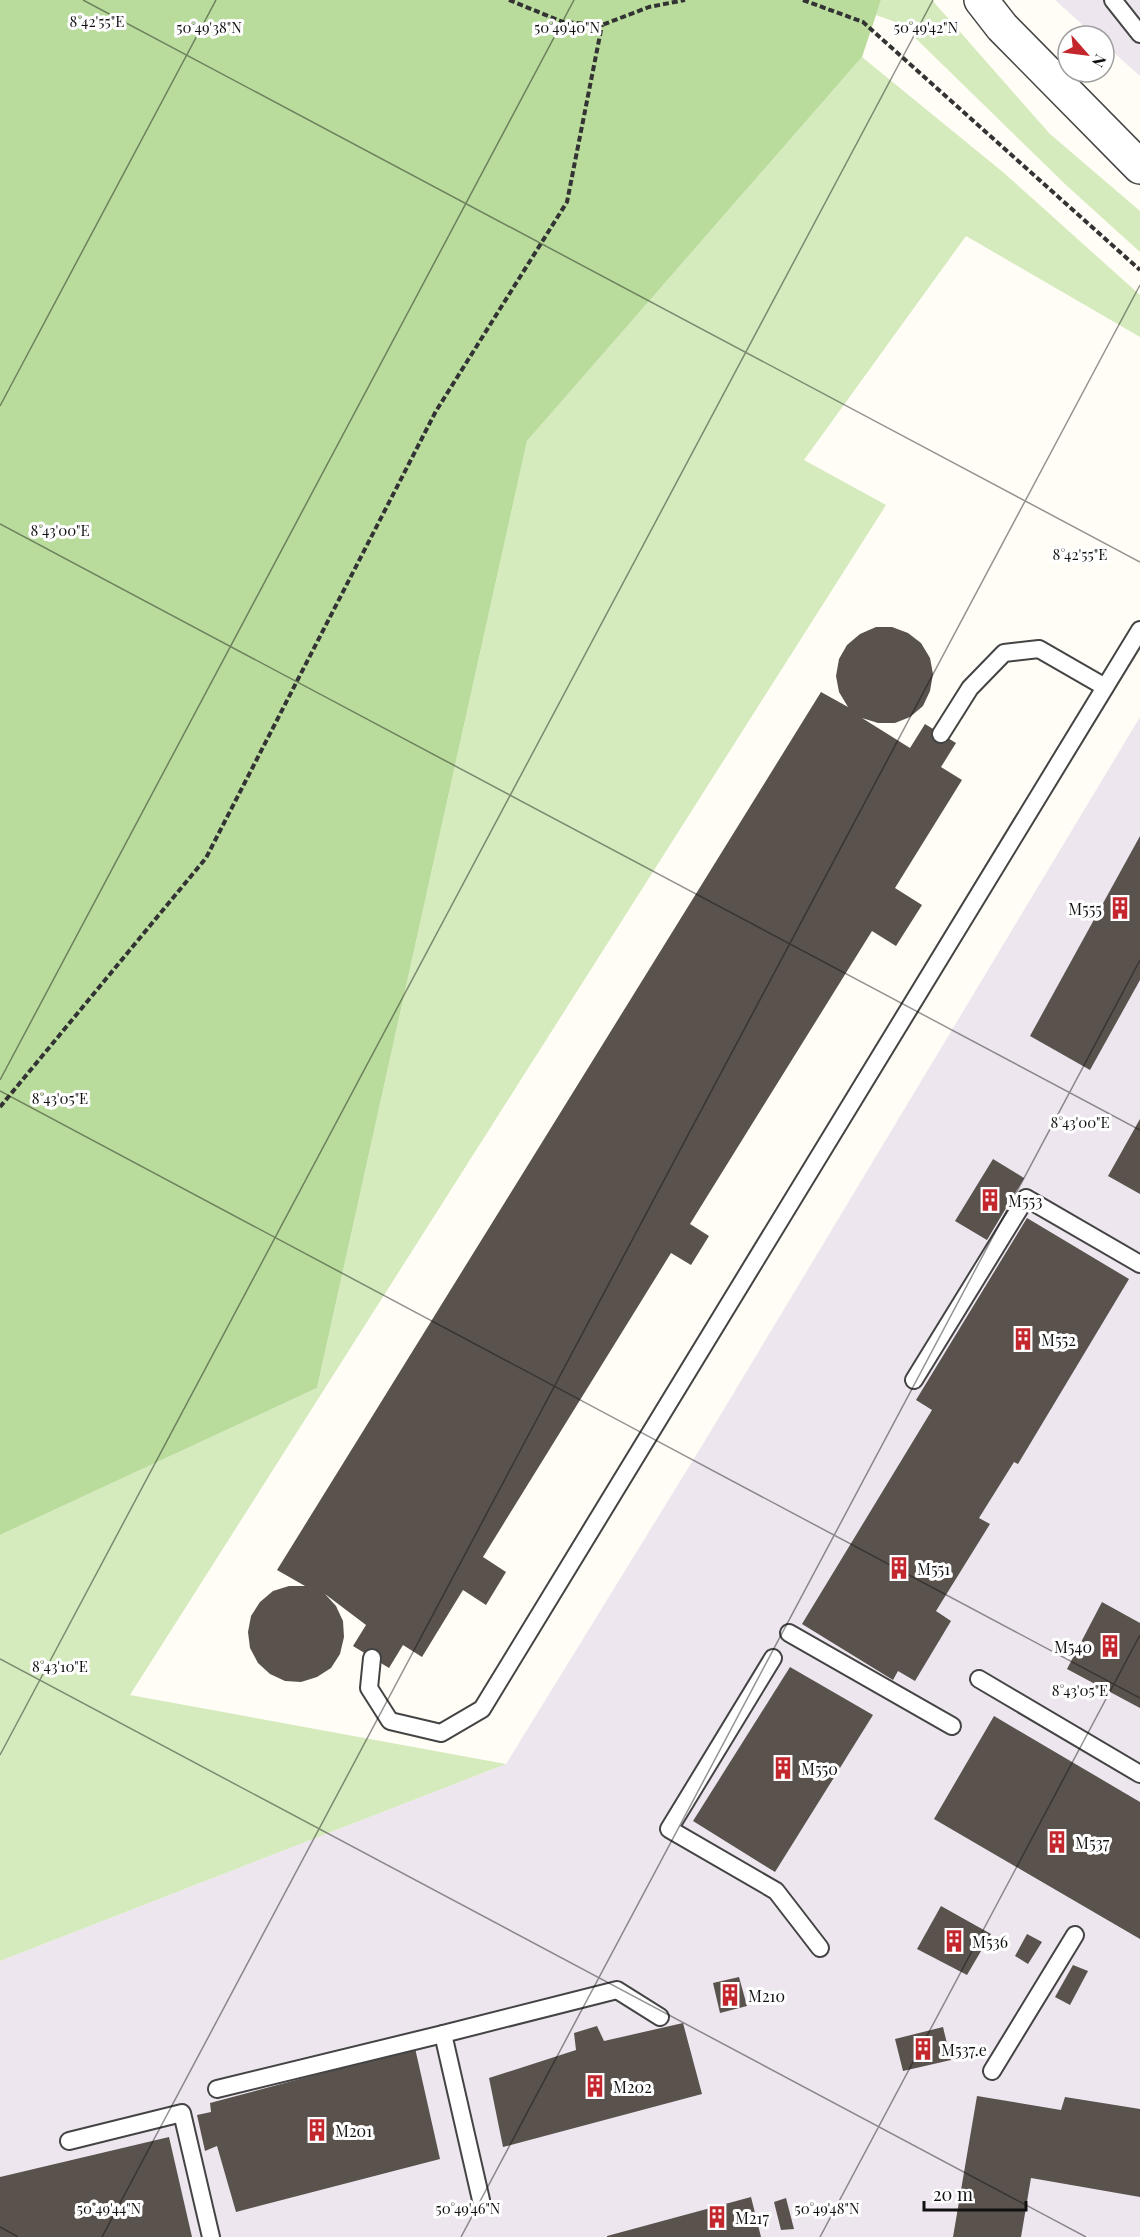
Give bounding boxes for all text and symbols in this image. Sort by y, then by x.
text: 8°42'55"E [70,11,124,31]
text: 50°49'38"N [176,17,242,37]
text: 50°49'40"N [534,17,600,37]
text: 50°49'42"N [894,17,959,37]
north arrow [1056,24,1116,84]
text: N [1087,51,1112,72]
text: 8°43'00"E [30,520,90,540]
text: 8°42'55"E [1053,544,1107,564]
building icon: M555 [1107,895,1133,921]
place label: M555 [1068,898,1102,919]
text: 8°43'05"E [32,1088,88,1108]
text: 8°43'00"E [1050,1112,1110,1132]
building icon: M553 [977,1187,1003,1213]
place label: M553 [1008,1190,1042,1211]
building icon: M552 [1010,1326,1036,1352]
place label: M552 [1041,1329,1076,1350]
building icon: M551 [886,1555,912,1581]
place label: M551 [917,1558,950,1579]
building icon: M540 [1097,1633,1123,1659]
place label: M540 [1054,1636,1092,1657]
text: 8°43'10"E [32,1656,88,1676]
text: 8°43'05"E [1052,1680,1108,1700]
building icon: M550 [770,1755,796,1781]
place label: M550 [801,1758,838,1779]
building icon: M537 [1044,1829,1070,1855]
place label: M537 [1075,1832,1110,1853]
building icon: M536 [941,1928,967,1954]
place label: M536 [972,1931,1008,1952]
building icon: M210 [717,1982,743,2008]
place label: M210 [748,1985,785,2006]
building icon: M537.e [910,2036,936,2062]
place label: M537.e [941,2039,987,2060]
building icon: M202 [582,2073,608,2099]
place label: M202 [613,2076,652,2097]
building icon: M201 [304,2117,330,2143]
place label: M201 [335,2120,372,2141]
scale bar [924,2174,1026,2212]
text: 20 m [933,2182,973,2206]
text: 50°49'44"N [77,2198,142,2218]
text: 50°49'46"N [436,2198,501,2218]
text: 50°49'48"N [794,2198,860,2218]
building icon: M217 [704,2204,730,2230]
place label: M217 [735,2207,770,2228]

